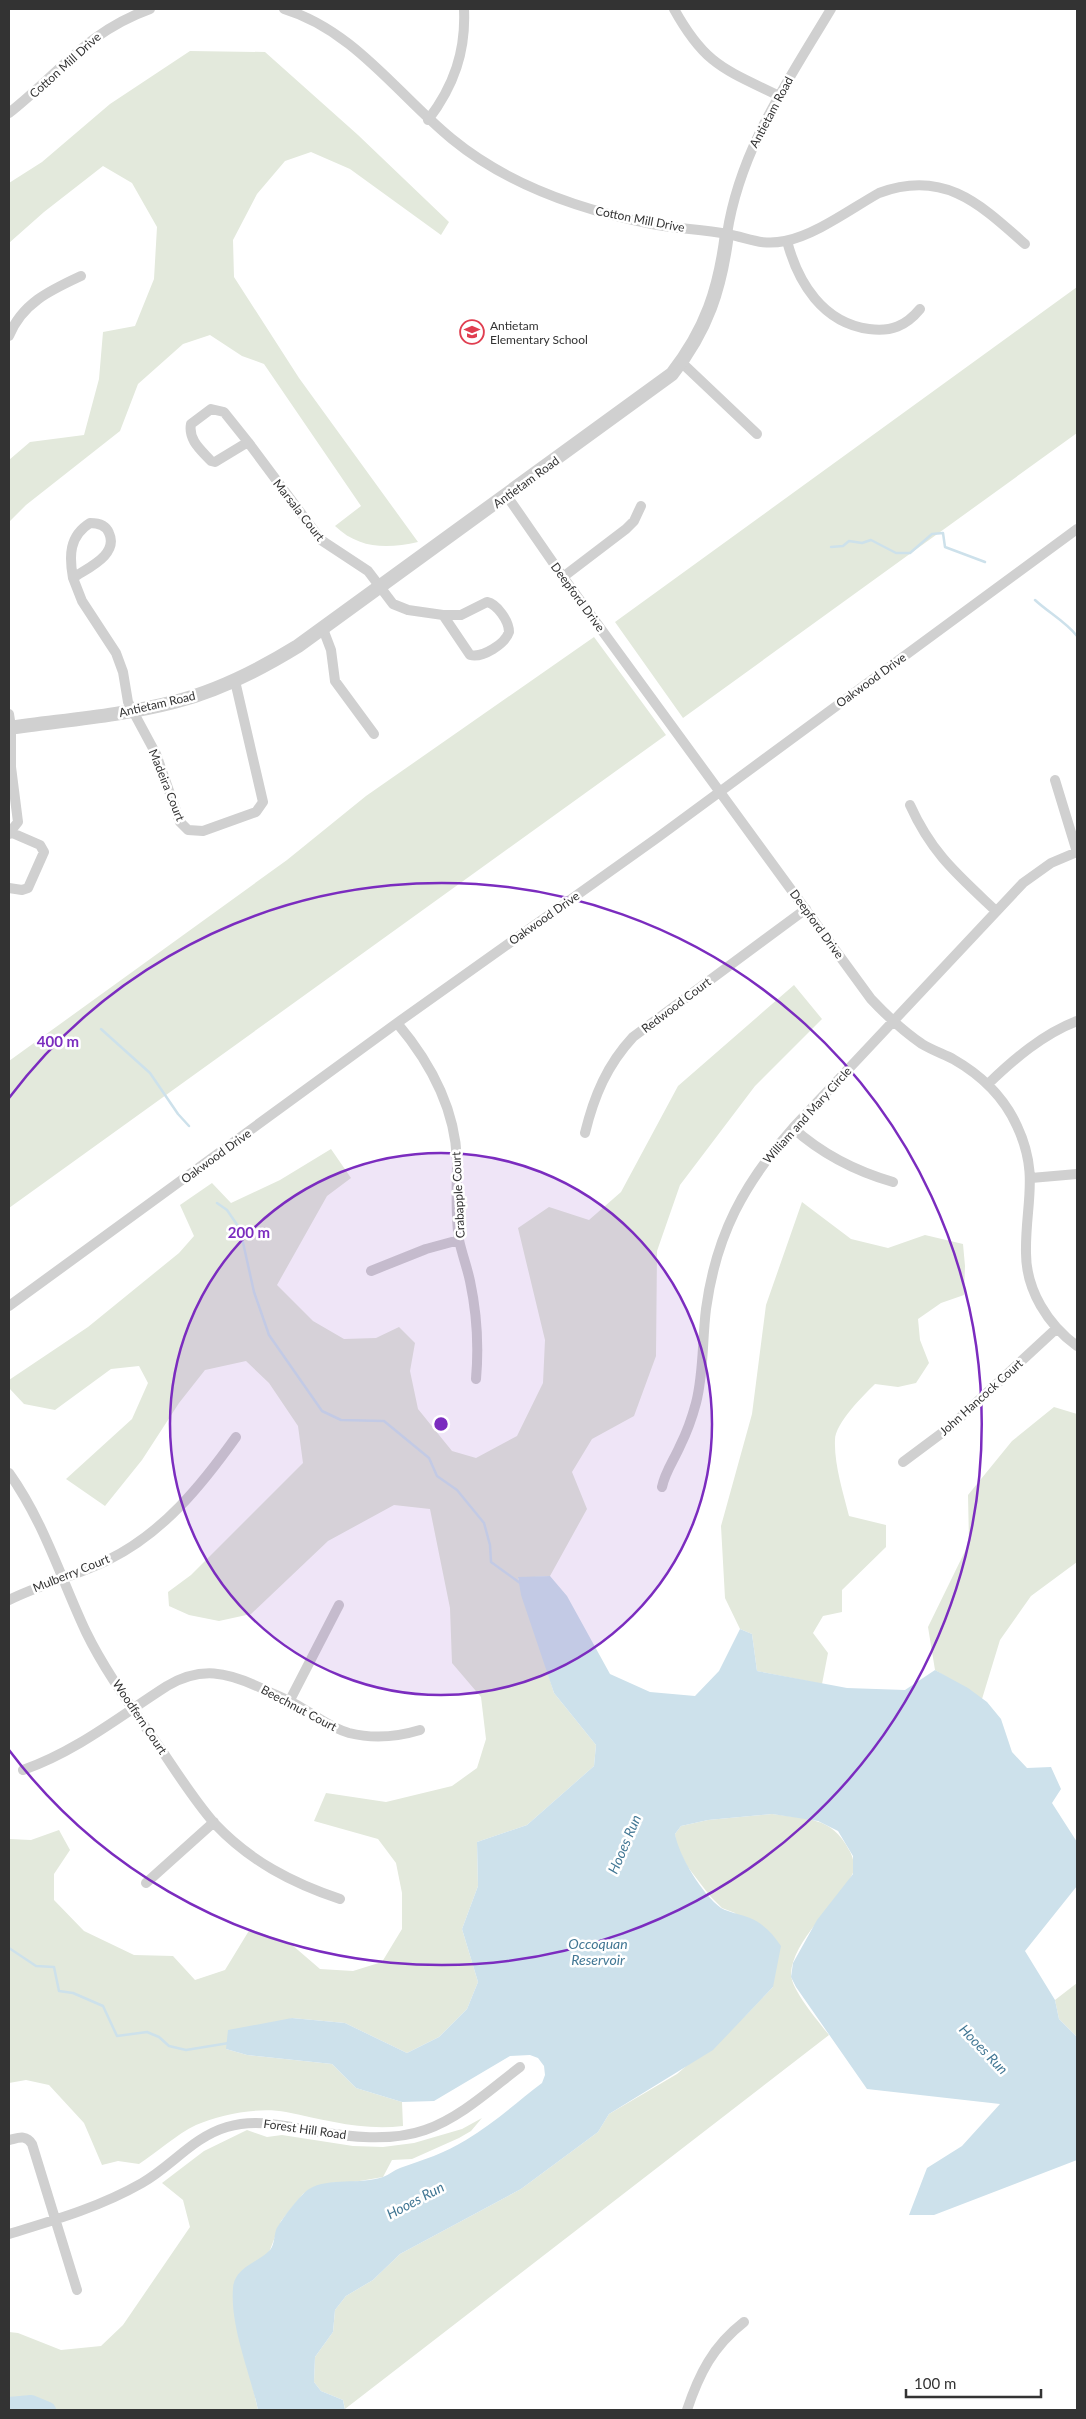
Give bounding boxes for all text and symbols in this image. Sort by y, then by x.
street label: Cotton Mill Drive [26,29,104,101]
street label: Antietam Road [746,74,796,150]
street label: Cotton Mill Drive [594,203,686,235]
place label: Antietam Elementary School [490,318,588,347]
school or university icon: Antietam Elementary School [459,319,485,345]
street label: Antietam Road [490,453,562,511]
street label: Marsala Court [270,476,328,544]
street label: Deepford Drive [548,560,608,634]
street label: Oakwood Drive [833,650,909,710]
street label: Antietam Road [117,688,197,720]
street label: Madeira Court [146,747,188,824]
street label: Deepford Drive [787,887,847,961]
street label: Oakwood Drive [506,888,582,948]
street label: Redwood Court [638,974,714,1036]
text: 400 m [37,1032,79,1050]
street label: William and Mary Circle [759,1063,855,1167]
street label: Oakwood Drive [178,1126,254,1186]
street label: Crabapple Court [448,1151,468,1239]
text: 200 m [228,1223,270,1241]
street label: John Hancock Court [936,1355,1026,1438]
centre of rings [432,1415,450,1433]
street label: Mulberry Court [30,1551,112,1595]
street label: Woodfern Court [110,1677,171,1758]
street label: Beechnut Court [259,1682,340,1735]
water label: Hooes Run [604,1812,644,1876]
water label: Occoquan Reservoir [568,1935,628,1968]
water label: Hooes Run [956,2021,1012,2077]
street label: Forest Hill Road [263,2116,347,2142]
water label: Hooes Run [383,2178,447,2222]
scale bar [906,2366,1041,2398]
text: 100 m [914,2374,956,2392]

